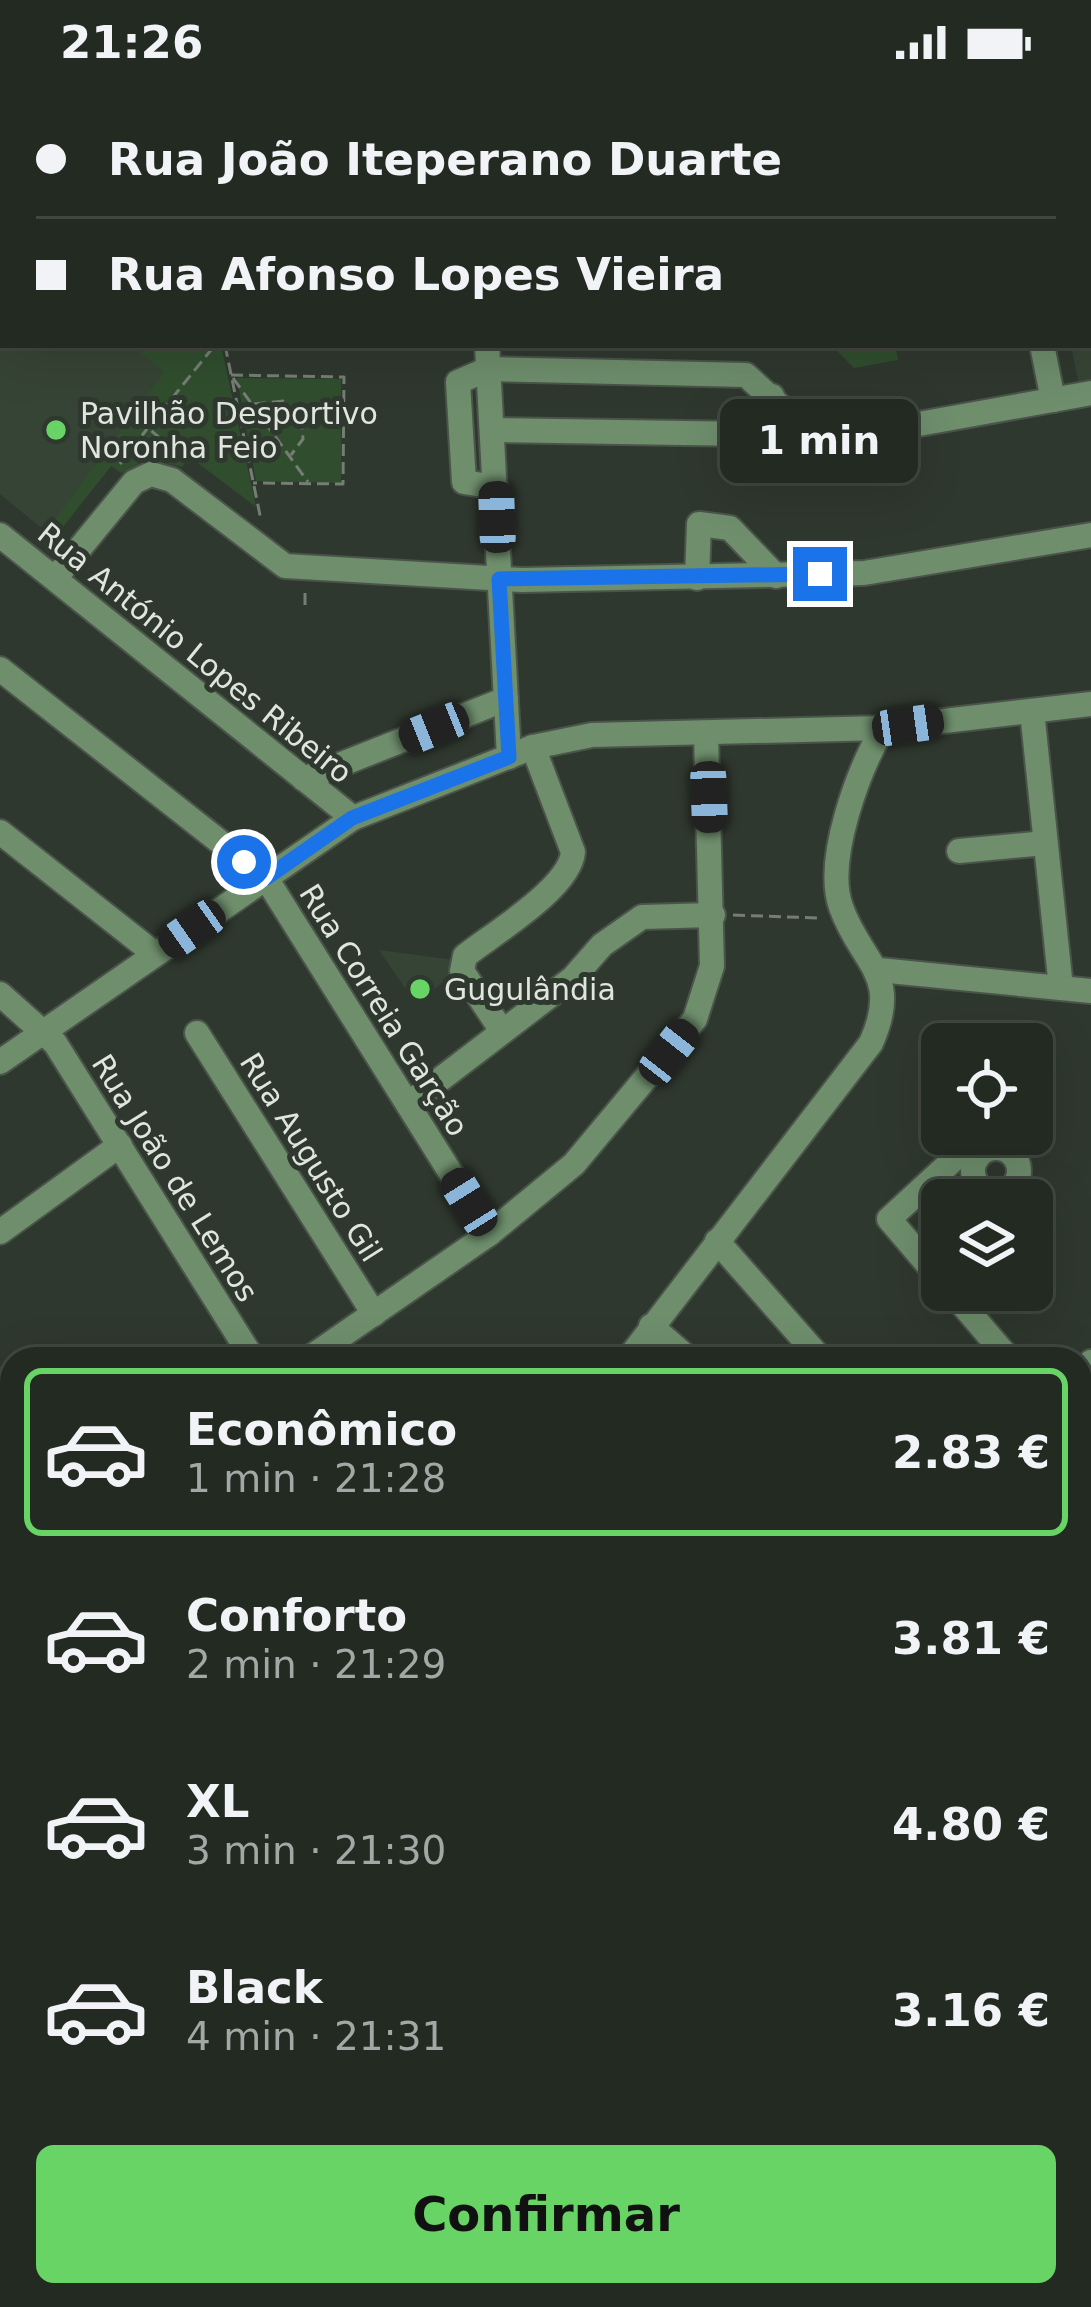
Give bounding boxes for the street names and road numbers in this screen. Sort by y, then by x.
street label: Rua António Lopes Ribeiro [31,516,359,790]
street label: Rua Correia Garção [292,878,476,1142]
street label: Rua Augusto Gil [233,1046,389,1268]
street label: Rua João de Lemos [85,1048,265,1308]

